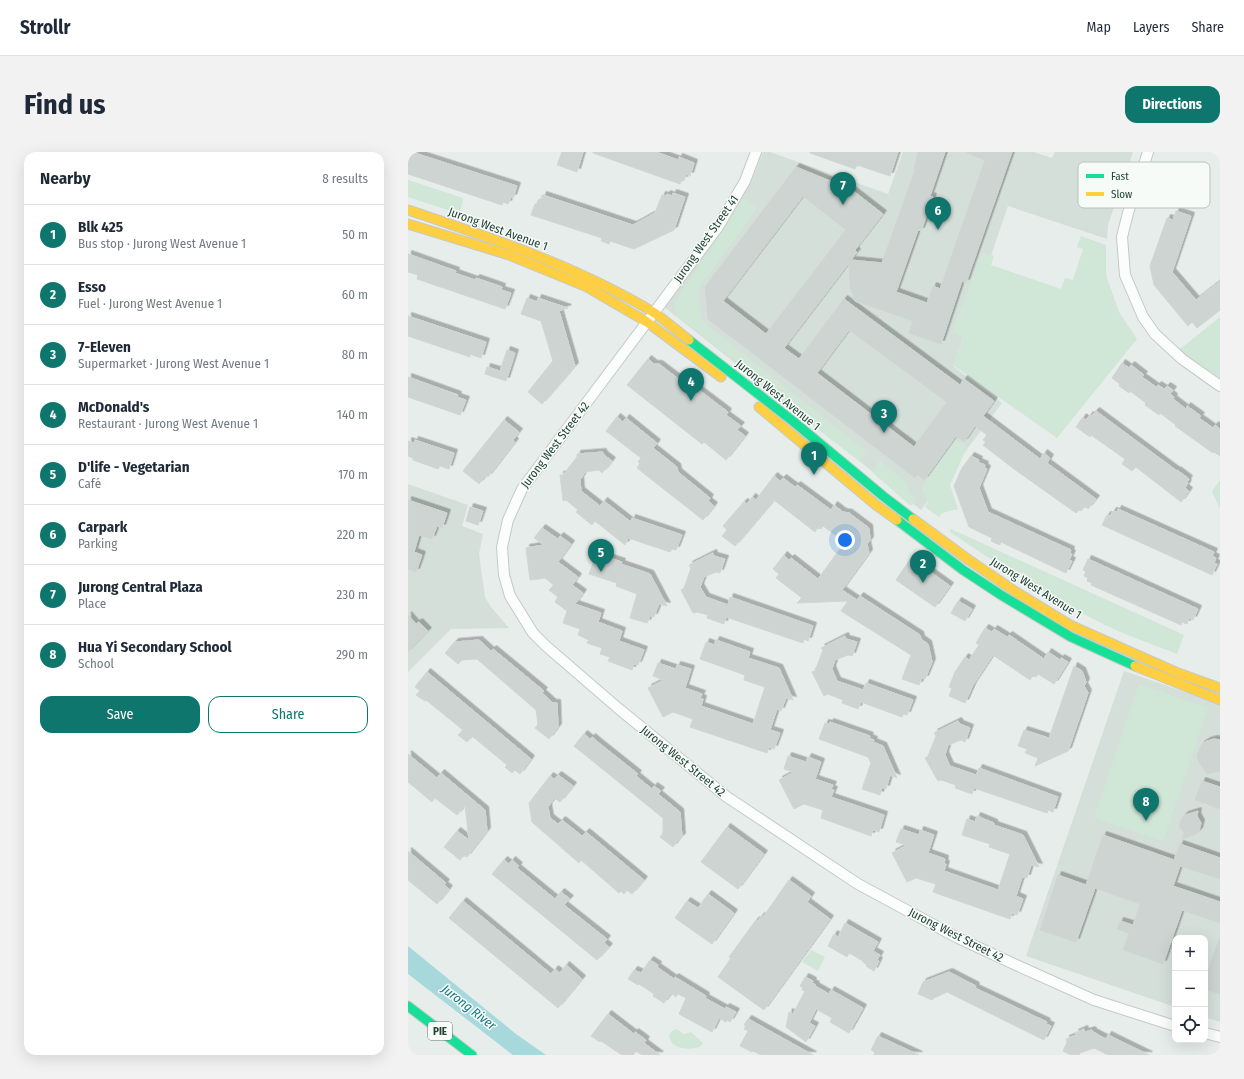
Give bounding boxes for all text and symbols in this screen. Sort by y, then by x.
text: Strollr [20,16,70,39]
text: Map [1087,19,1111,36]
text: Layers [1133,19,1169,36]
text: Share [1191,19,1224,36]
button: Directions [1125,86,1220,123]
text: Find us [24,88,106,121]
legend [1078,162,1210,208]
text: Nearby [40,168,91,189]
text: Fast [1111,170,1129,183]
text: 8 results [322,171,368,186]
pin: 7 [830,172,856,205]
text: Slow [1111,188,1132,201]
street label: Jurong West Street 41 [671,193,741,285]
pin: 6 [925,197,951,230]
street label: Jurong West Avenue 1 [446,205,550,253]
text: Blk 425 [78,218,123,236]
text: 1 [50,227,56,242]
text: 50 m [342,227,368,242]
text: Bus stop · Jurong West Avenue 1 [78,236,246,251]
text: Esso [78,278,106,296]
text: 2 [50,287,56,302]
text: 60 m [342,287,368,302]
text: Fuel · Jurong West Avenue 1 [78,296,222,311]
text: 7-Eleven [78,338,131,356]
text: 3 [50,347,56,362]
text: 80 m [342,347,368,362]
text: Supermarket · Jurong West Avenue 1 [78,356,269,371]
street label: Jurong West Avenue 1 [733,357,823,433]
pin: 4 [678,368,704,401]
text: McDonald's [78,398,149,416]
street label: Jurong West Street 42 [518,399,592,491]
pin: 3 [871,400,897,433]
text: 4 [50,407,56,422]
text: 140 m [337,407,368,422]
text: Restaurant · Jurong West Avenue 1 [78,416,258,431]
pin: 1 [801,442,827,475]
text: D'life - Vegetarian [78,458,190,476]
text: 5 [50,467,56,482]
text: 170 m [338,467,368,482]
text: Café [78,476,101,491]
text: Carpark [78,518,127,536]
text: 6 [50,527,56,542]
text: 220 m [337,527,368,542]
your location [835,530,855,550]
text: Parking [78,536,117,551]
pin: 5 [588,539,614,572]
pin: 2 [910,550,936,583]
street label: Jurong West Avenue 1 [988,554,1084,622]
text: Jurong Central Plaza [78,578,203,596]
text: 7 [50,587,56,602]
text: 230 m [337,587,368,602]
text: Place [78,596,106,611]
text: Hua Yi Secondary School [78,638,232,656]
text: 8 [50,647,56,662]
text: 290 m [336,647,368,662]
text: School [78,656,114,671]
button: Save [40,696,200,733]
button: Share [208,696,368,733]
street label: Jurong West Street 42 [638,723,728,799]
pin: 8 [1133,788,1159,821]
street label: Jurong West Street 42 [906,905,1006,965]
map controls [1172,935,1208,1043]
button: + [1172,935,1208,971]
button: − [1172,971,1208,1007]
water label: Jurong River [438,981,499,1033]
button: locate [1172,1007,1208,1043]
road number: PIE [428,1022,452,1040]

